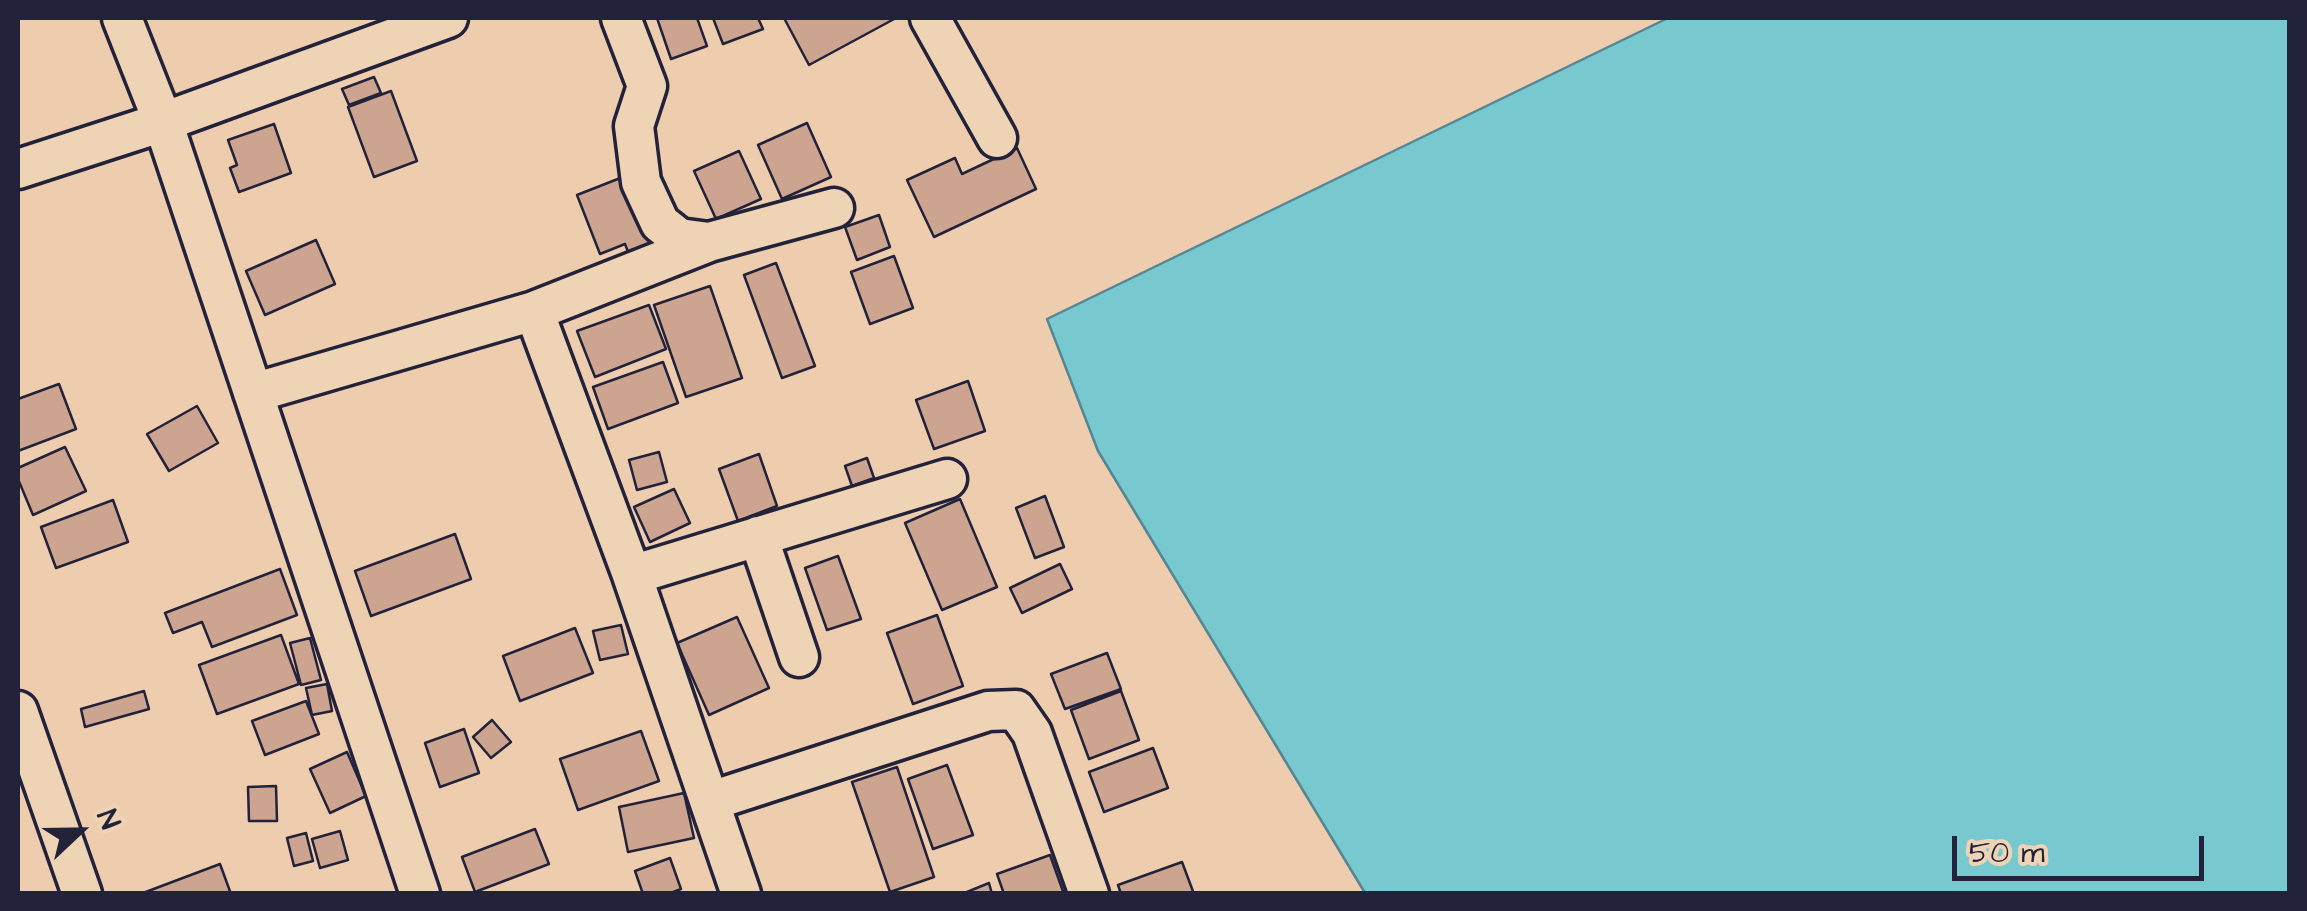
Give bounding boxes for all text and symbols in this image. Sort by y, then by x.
north arrow [30,781,130,881]
text: N [87,804,130,835]
scale bar [1957,816,2210,878]
text: 50 m [1969,832,2045,874]

